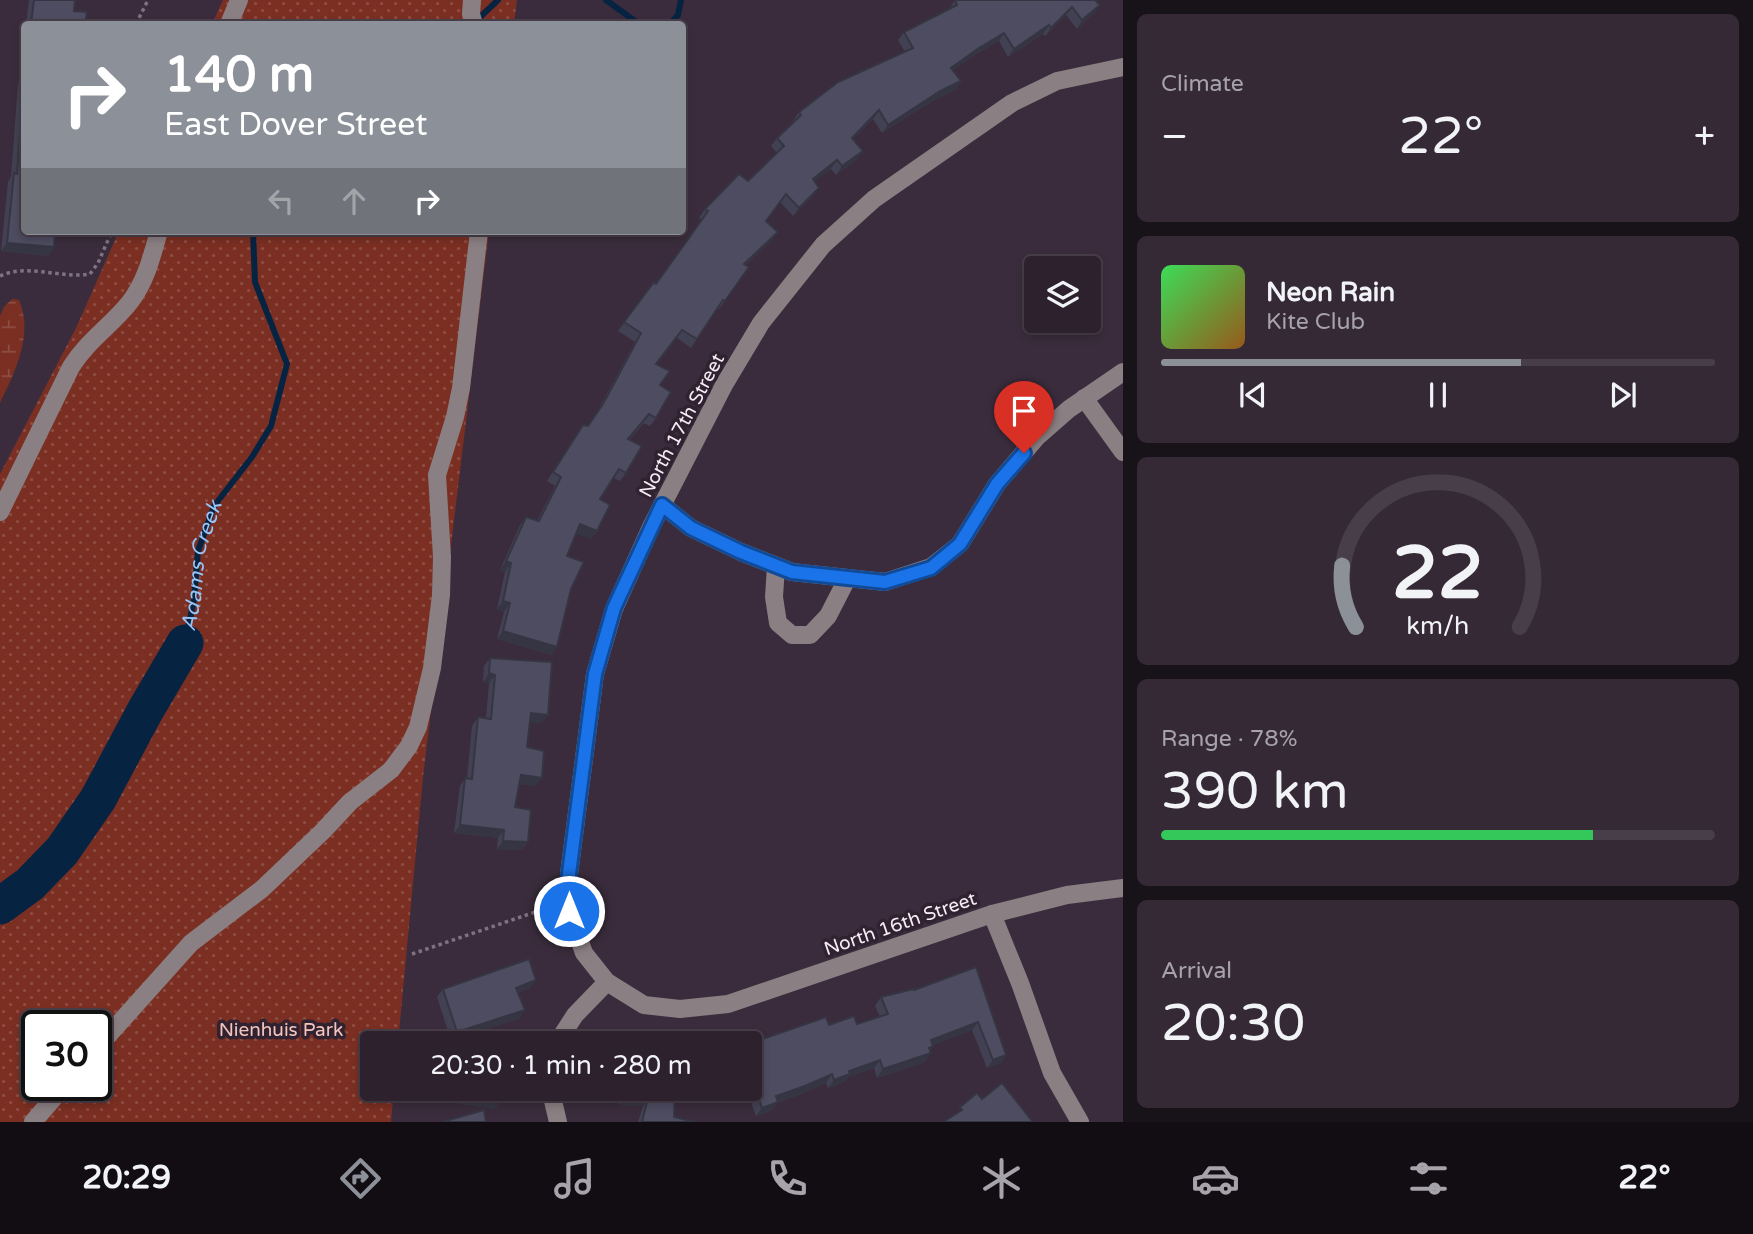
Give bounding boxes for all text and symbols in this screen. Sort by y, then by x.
text: 140 m [164,46,314,105]
icon: right [49,49,140,140]
text: Climate [1161,70,1244,98]
text: 22° [1398,105,1483,168]
text: East Dover Street [164,106,428,144]
text: − [1161,114,1188,160]
text: + [1694,114,1715,160]
icon: left [262,182,300,220]
icon: ahead [335,182,373,220]
icon: right [408,182,446,220]
map controls [1024,256,1101,333]
button: layers [1024,256,1101,333]
text: Neon Rain [1266,277,1395,308]
text: Kite Club [1266,308,1365,336]
street label: North 17th Street [635,350,729,501]
icon: previous [1234,376,1272,414]
icon: pause [1419,376,1457,414]
icon: next [1604,376,1642,414]
pin [994,381,1054,453]
icon: arrive [1005,392,1043,430]
water label: Adams Creek [176,496,228,633]
text: 22 [1392,530,1484,618]
text: km/h [1407,611,1469,641]
text: Range · 78% [1161,725,1297,753]
text: 390 km [1161,760,1349,823]
position arrow [532,874,606,948]
street label: North 16th Street [821,888,979,960]
text: Arrival [1161,957,1232,985]
text: 20:30 [1161,992,1305,1055]
speed limit sign: 30 [21,1010,112,1101]
park label: Nienhuis Park [219,1019,343,1041]
text: 20:30 · 1 min · 280 m [430,1050,692,1081]
icon: directions [336,1154,385,1203]
icon: music [550,1154,599,1203]
icon: phone [763,1154,812,1203]
icon: climate [977,1154,1026,1203]
icon: car [1191,1154,1240,1203]
icon: filters [1404,1154,1453,1203]
text: 20:29 [82,1159,171,1197]
text: 22° [1618,1159,1671,1197]

